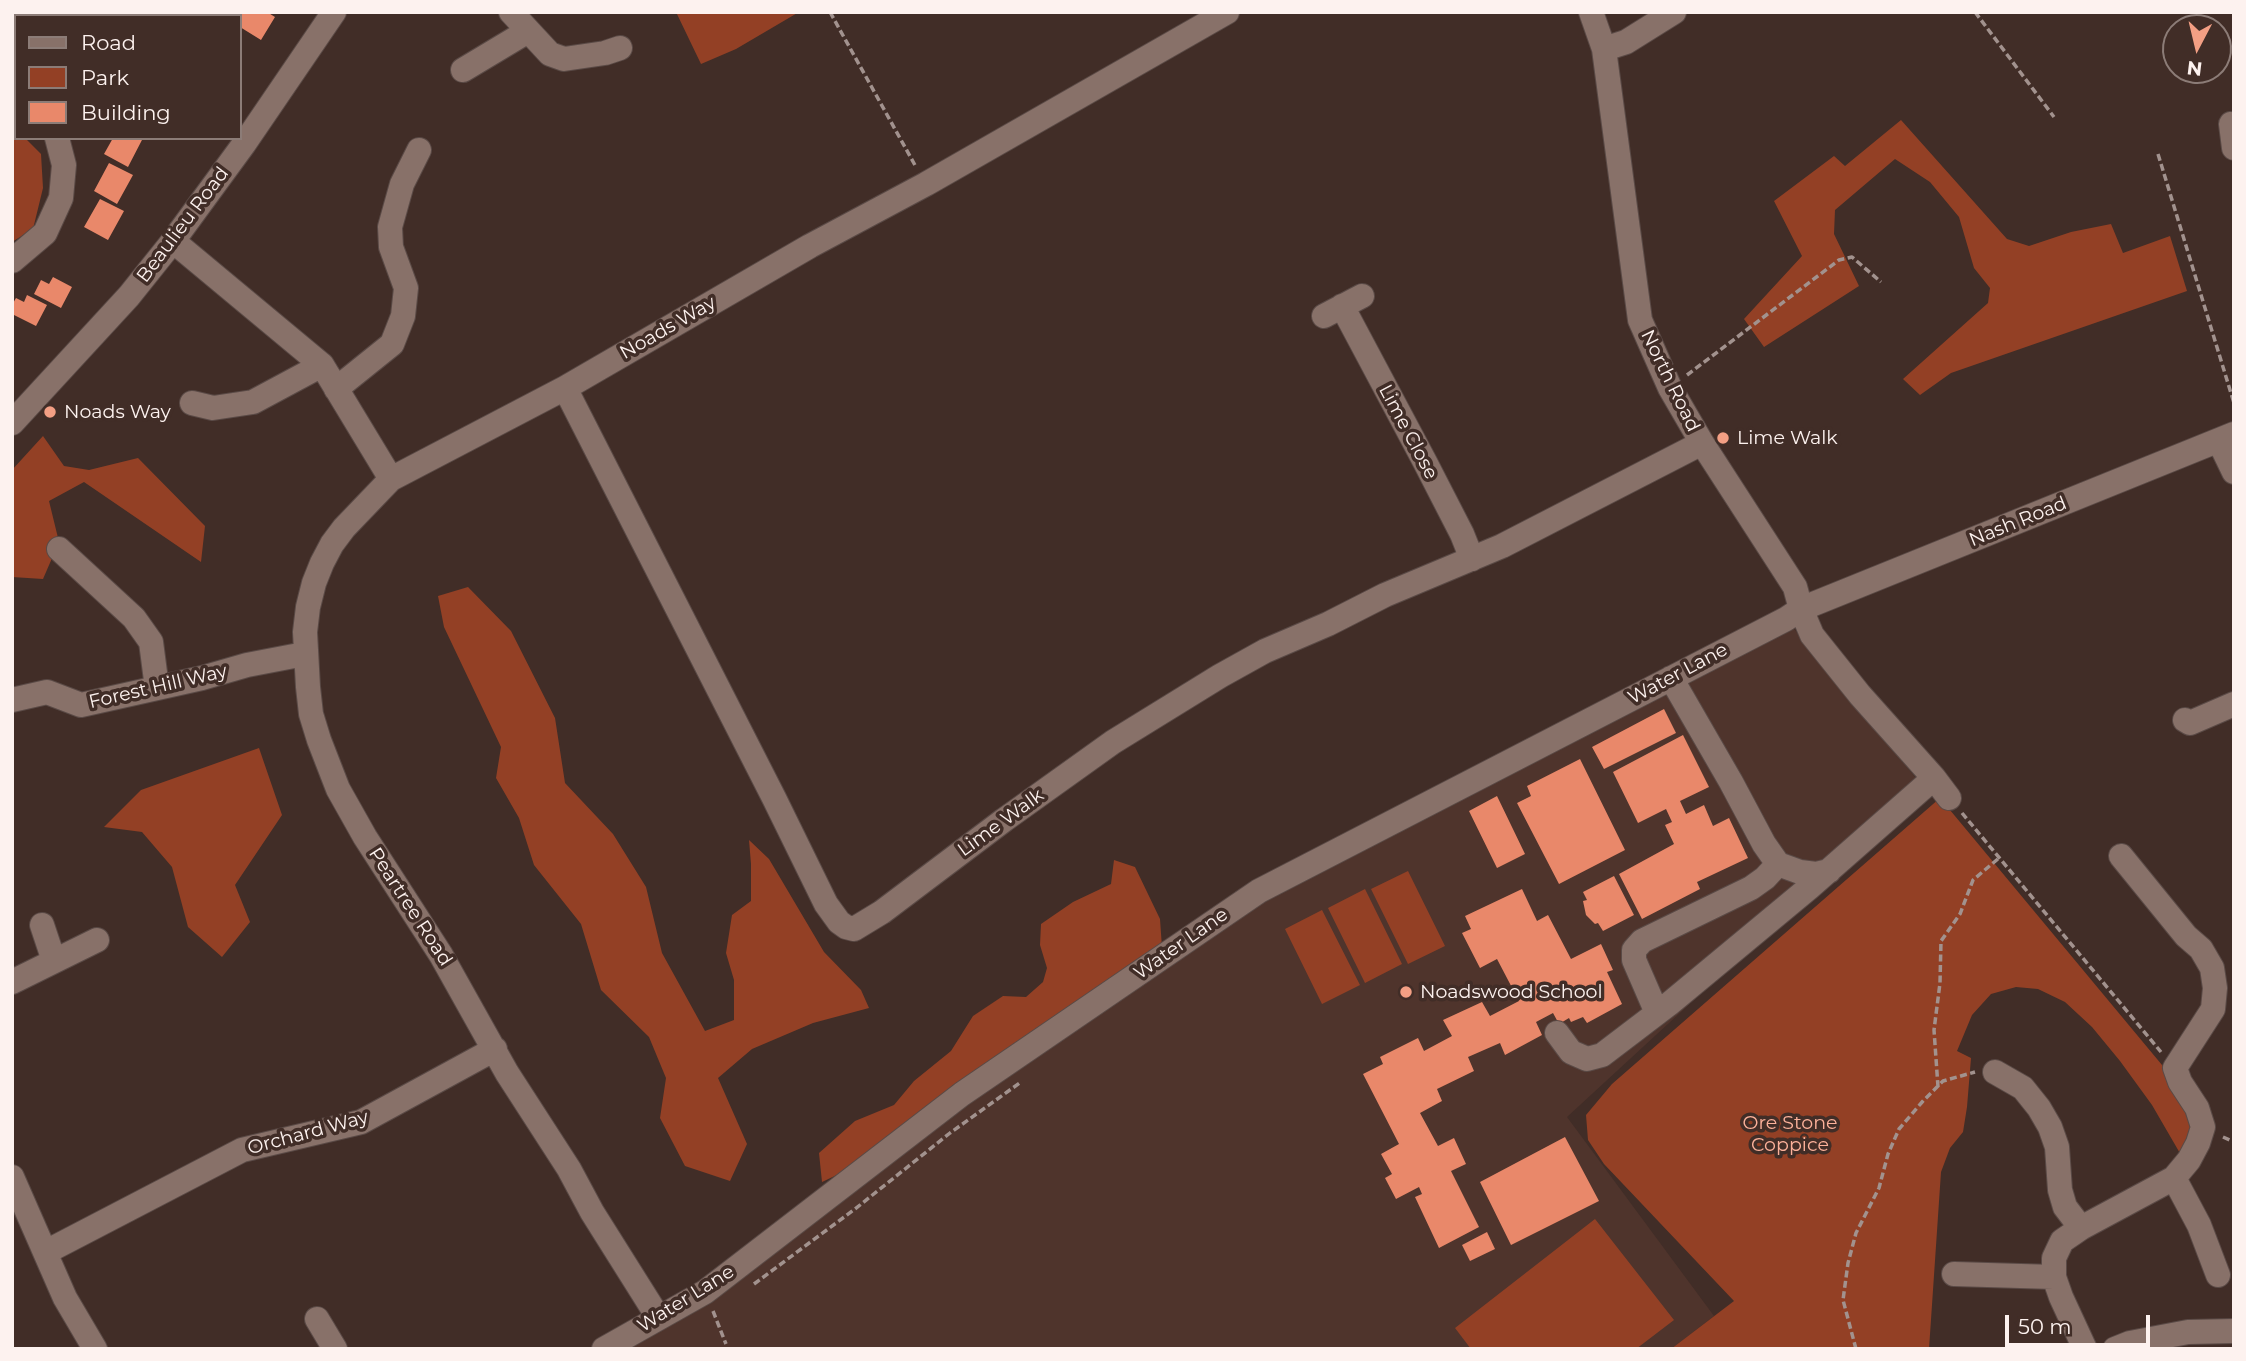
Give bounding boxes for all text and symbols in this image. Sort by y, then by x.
legend [14,14,242,140]
north arrow [2162,14,2232,84]
text: Road [81,30,136,55]
text: N [2186,56,2204,81]
text: Park [81,65,129,90]
text: Building [81,100,171,125]
street label: Beaulieu Road [132,163,234,287]
street label: Noads Way [616,291,720,365]
street label: North Road [1636,326,1704,436]
street label: Lime Close [1373,381,1443,483]
place label: Noads Way [64,401,171,423]
marker: Noads Way [42,404,58,420]
place label: Lime Walk [1737,427,1838,449]
marker: Lime Walk [1715,430,1731,446]
street label: Nash Road [1966,492,2070,552]
street label: Water Lane [1624,638,1732,710]
street label: Forest Hill Way [87,660,229,714]
street label: Lime Walk [954,784,1048,862]
street label: Peartree Road [363,844,457,970]
street label: Water Lane [1130,903,1232,985]
place label: Noadswood School [1420,981,1603,1003]
marker: Noadswood School [1398,984,1414,1000]
street label: Orchard Way [245,1106,371,1160]
park label: Ore Stone Coppice [1742,1112,1838,1156]
street label: Water Lane [634,1260,738,1338]
scale bar [2008,1302,2153,1346]
text: 50 m [2018,1314,2072,1339]

